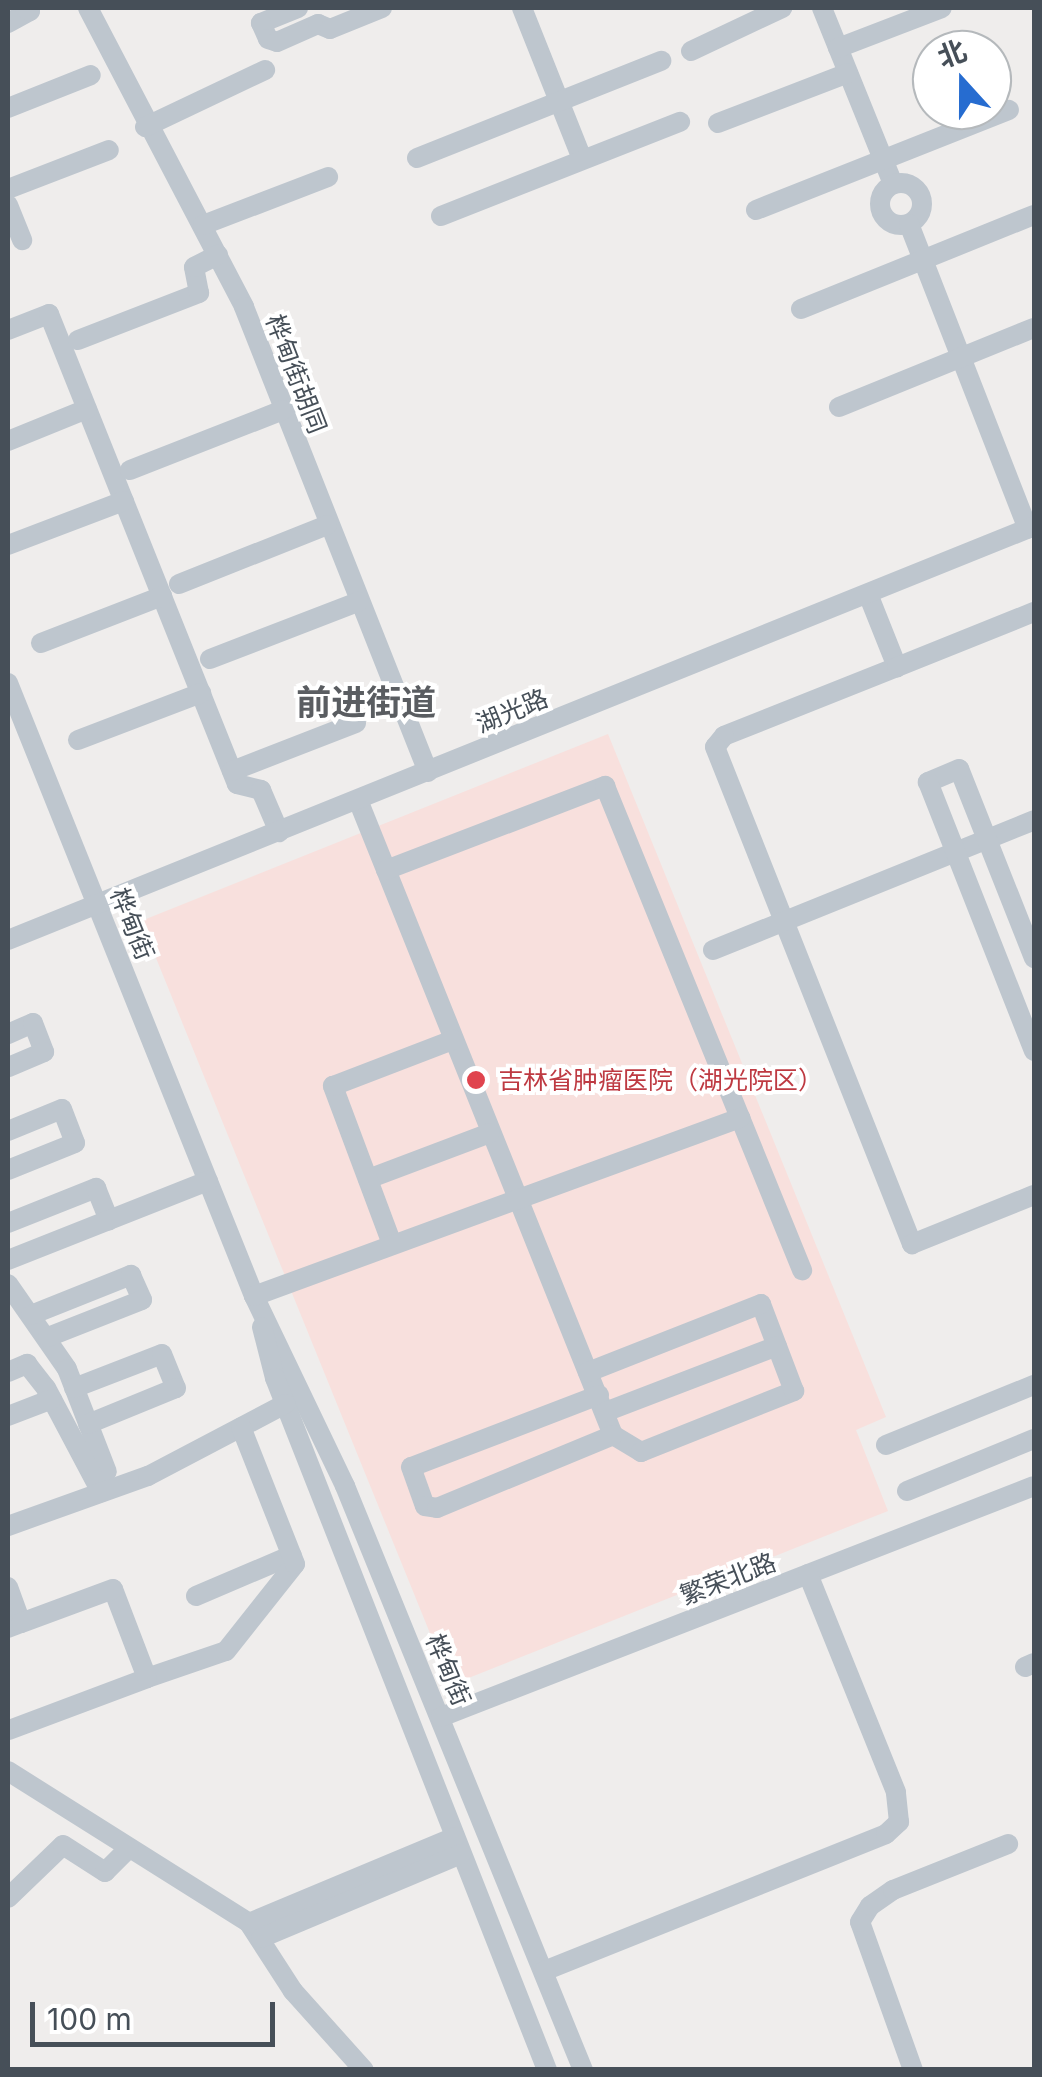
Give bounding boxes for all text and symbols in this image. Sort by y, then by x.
north arrow [912,30,1012,130]
text: 北 [933,33,971,75]
street label: 桦甸街胡同 [260,310,332,438]
district label: 前进街道 [296,681,436,723]
street label: 湖光路 [472,683,552,739]
street label: 桦甸街 [104,884,160,964]
place label: 吉林省肿瘤医院（湖光院区） [498,1065,823,1095]
marker: 吉林省肿瘤医院（湖光院区） [463,1067,489,1093]
street label: 繁荣北路 [676,1547,780,1611]
street label: 桦甸街 [420,1630,476,1710]
scale bar [35,1982,280,2044]
text: 100 m [47,2001,132,2037]

